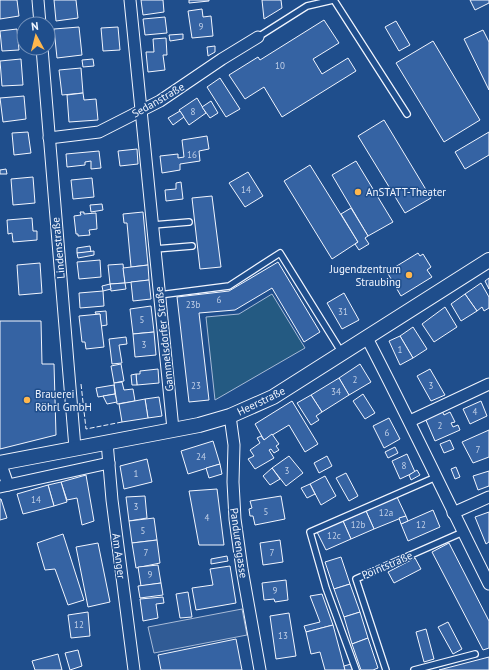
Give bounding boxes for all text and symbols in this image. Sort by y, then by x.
north arrow [16,16,56,56]
text: N [30,19,39,33]
house number: 9 [199,21,204,32]
house number: 10 [275,60,285,71]
street label: Sedanstraße [129,79,187,121]
house number: 8 [191,106,196,117]
house number: 16 [187,149,197,160]
house number: 14 [241,184,251,195]
place label: AnSTATT-Theater [366,185,446,199]
marker: AnSTATT-Theater [353,187,363,197]
street label: Lindenstraße [48,216,68,279]
place label: Jugendzentrum Straubing [329,262,401,289]
marker: Jugendzentrum Straubing [404,270,414,280]
street label: Gammelsdorfer Straße [151,285,176,392]
house number: 6 [217,294,222,305]
house number: 23b [186,299,200,310]
house number: 31 [338,306,348,317]
house number: 5 [140,314,145,325]
house number: 3 [142,339,147,350]
house number: 1 [398,344,403,355]
house number: 2 [353,374,358,385]
house number: 23 [191,380,201,391]
house number: 3 [429,380,434,391]
street label: Heerstraße [235,383,288,419]
house number: 34 [331,386,341,397]
place label: Brauerei Röhrl GmbH [35,387,92,414]
marker: Brauerei Röhrl GmbH [22,395,32,405]
house number: 4 [473,406,478,417]
house number: 2 [438,420,443,431]
house number: 6 [385,427,390,438]
house number: 7 [476,444,481,455]
house number: 24 [196,451,206,462]
house number: 8 [402,460,407,471]
house number: 3 [285,465,290,476]
house number: 1 [134,468,139,479]
house number: 14 [31,494,41,505]
house number: 3 [134,501,139,512]
house number: 5 [264,506,269,517]
street label: Pandurengasse [227,507,251,579]
house number: 12a [379,507,393,518]
house number: 4 [205,512,210,523]
house number: 12b [351,519,365,530]
house number: 12 [416,519,426,530]
house number: 5 [141,525,146,536]
house number: 12c [327,530,341,541]
street label: Am Anger [109,532,129,580]
house number: 7 [144,547,149,558]
house number: 7 [270,547,275,558]
street label: Pointstraße [359,548,415,582]
house number: 9 [148,569,153,580]
house number: 9 [273,585,278,596]
house number: 12 [74,619,84,630]
house number: 13 [278,630,288,641]

